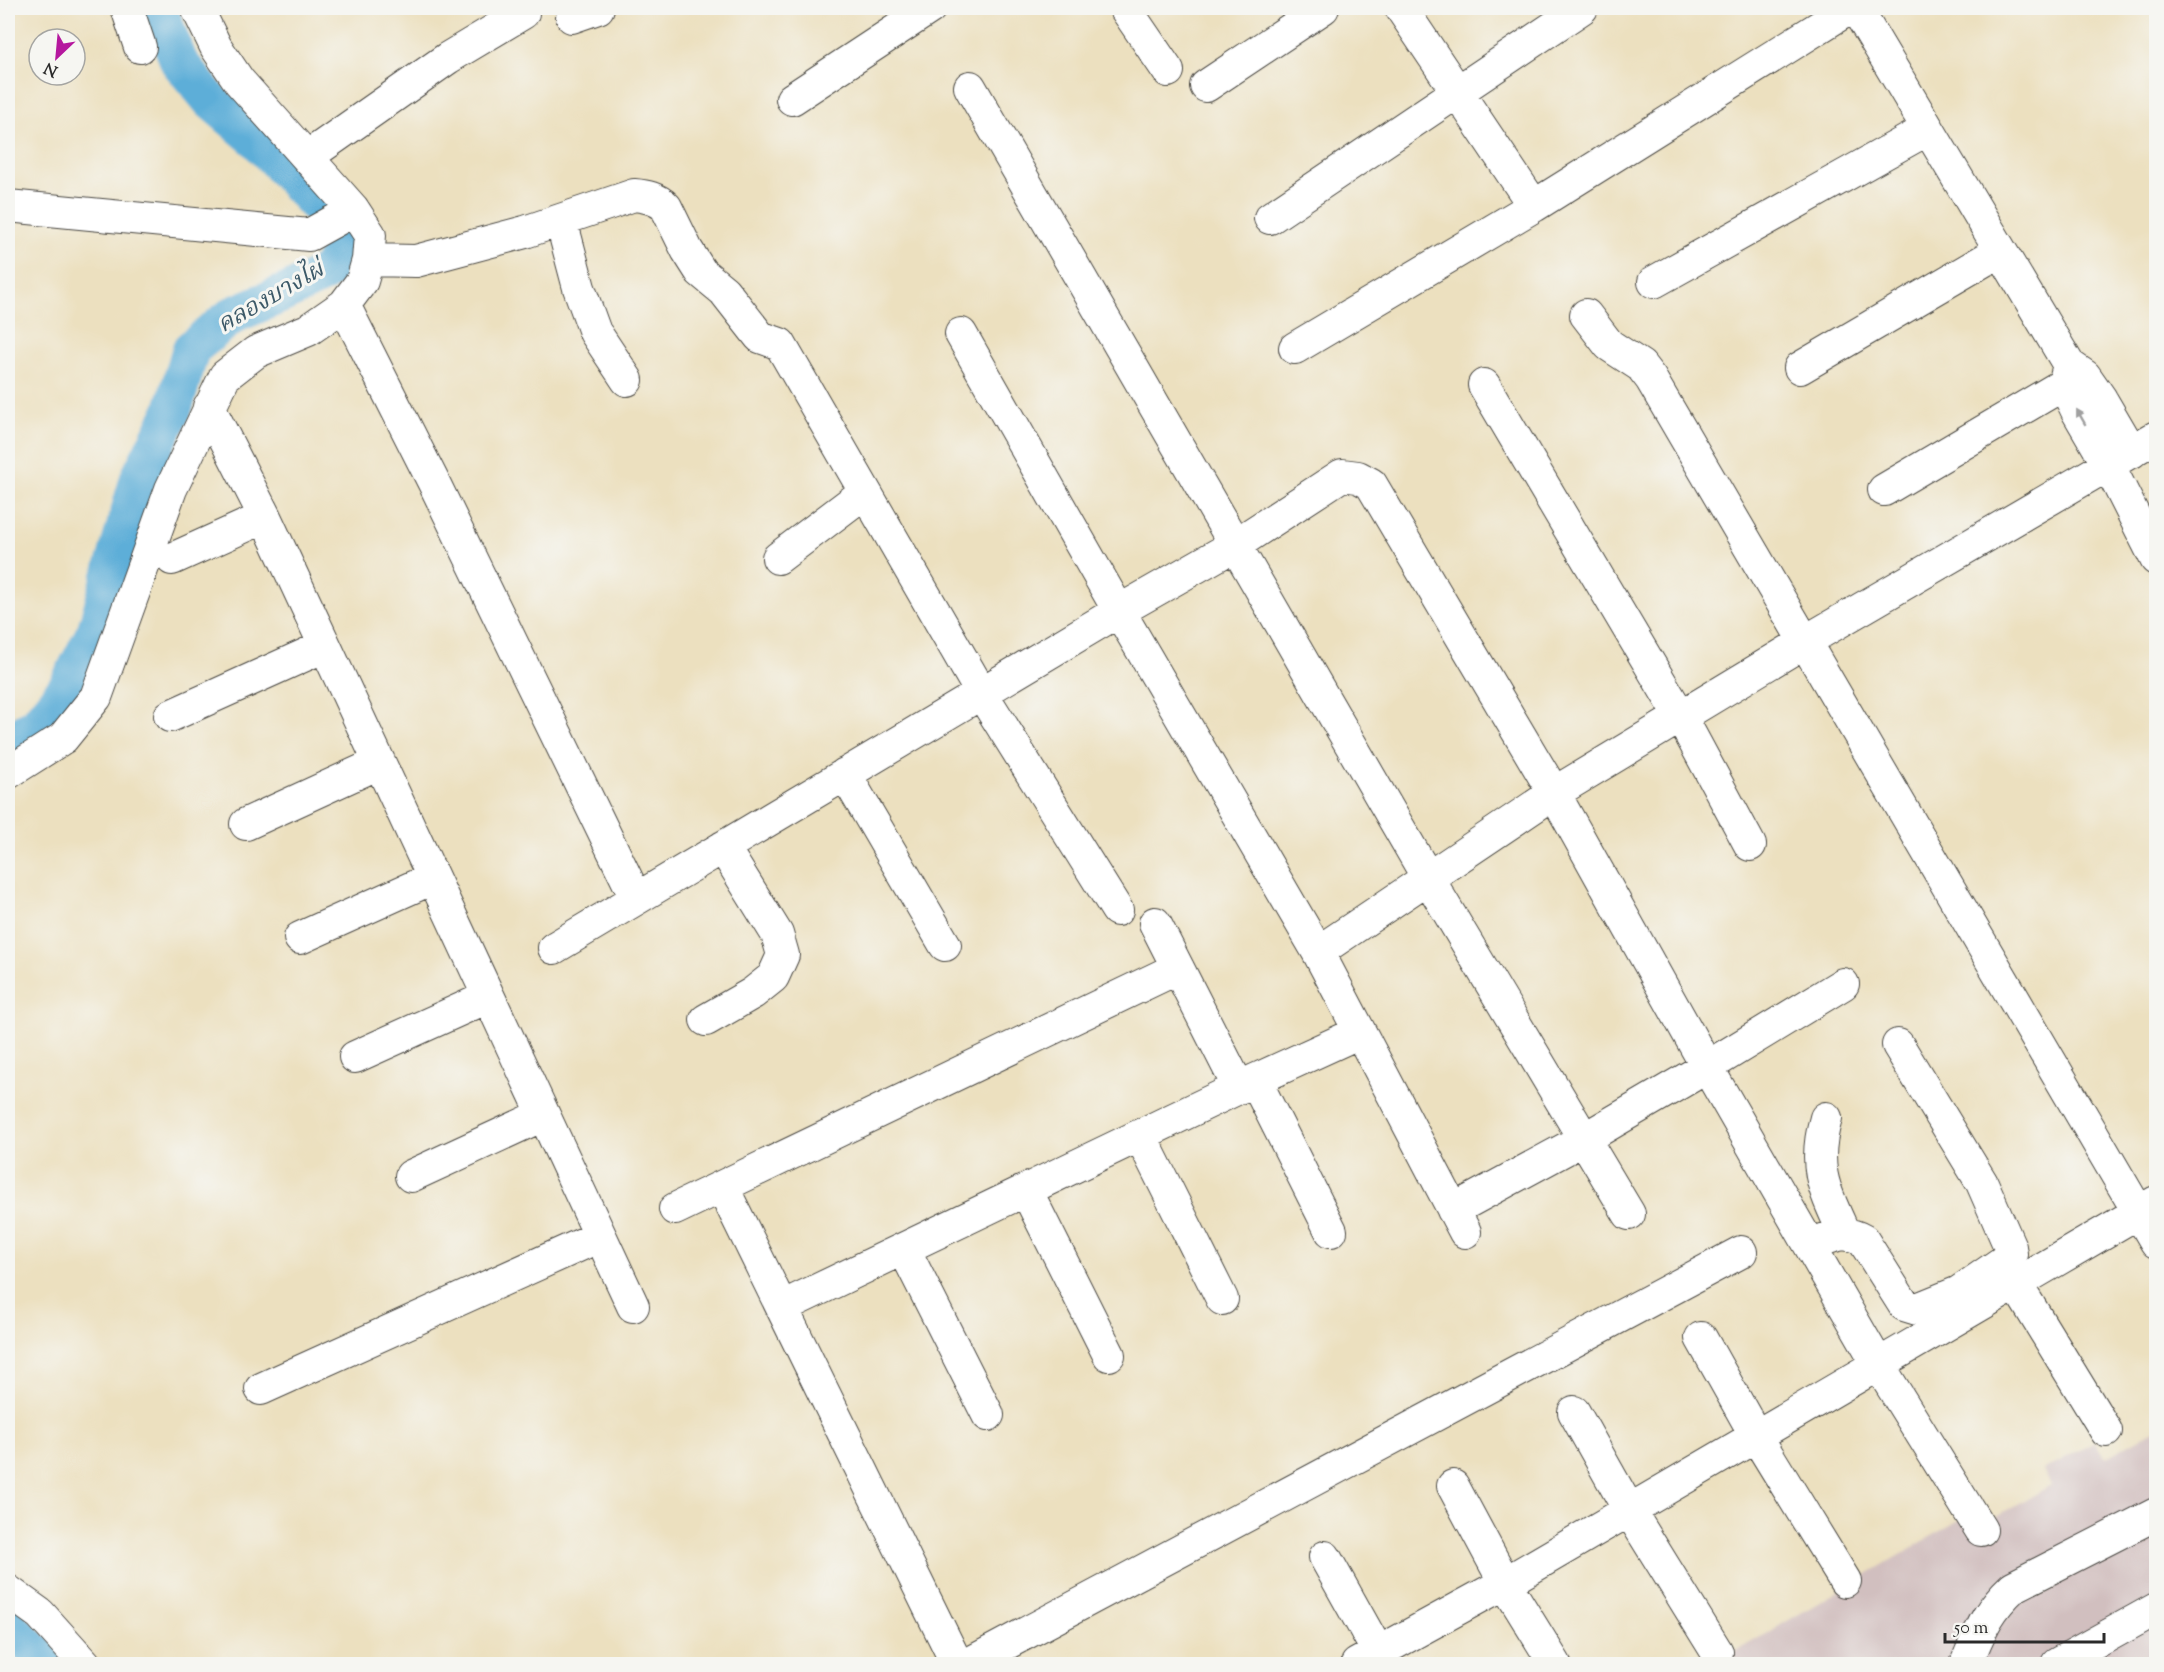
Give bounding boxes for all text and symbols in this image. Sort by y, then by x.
north arrow [27,27,87,87]
text: N [41,55,62,81]
water label: คลองบางไผ่ [210,250,333,342]
one-way arrow [2075,409,2086,425]
scale bar [1945,1606,2104,1644]
text: 50 m [1953,1616,1989,1642]

